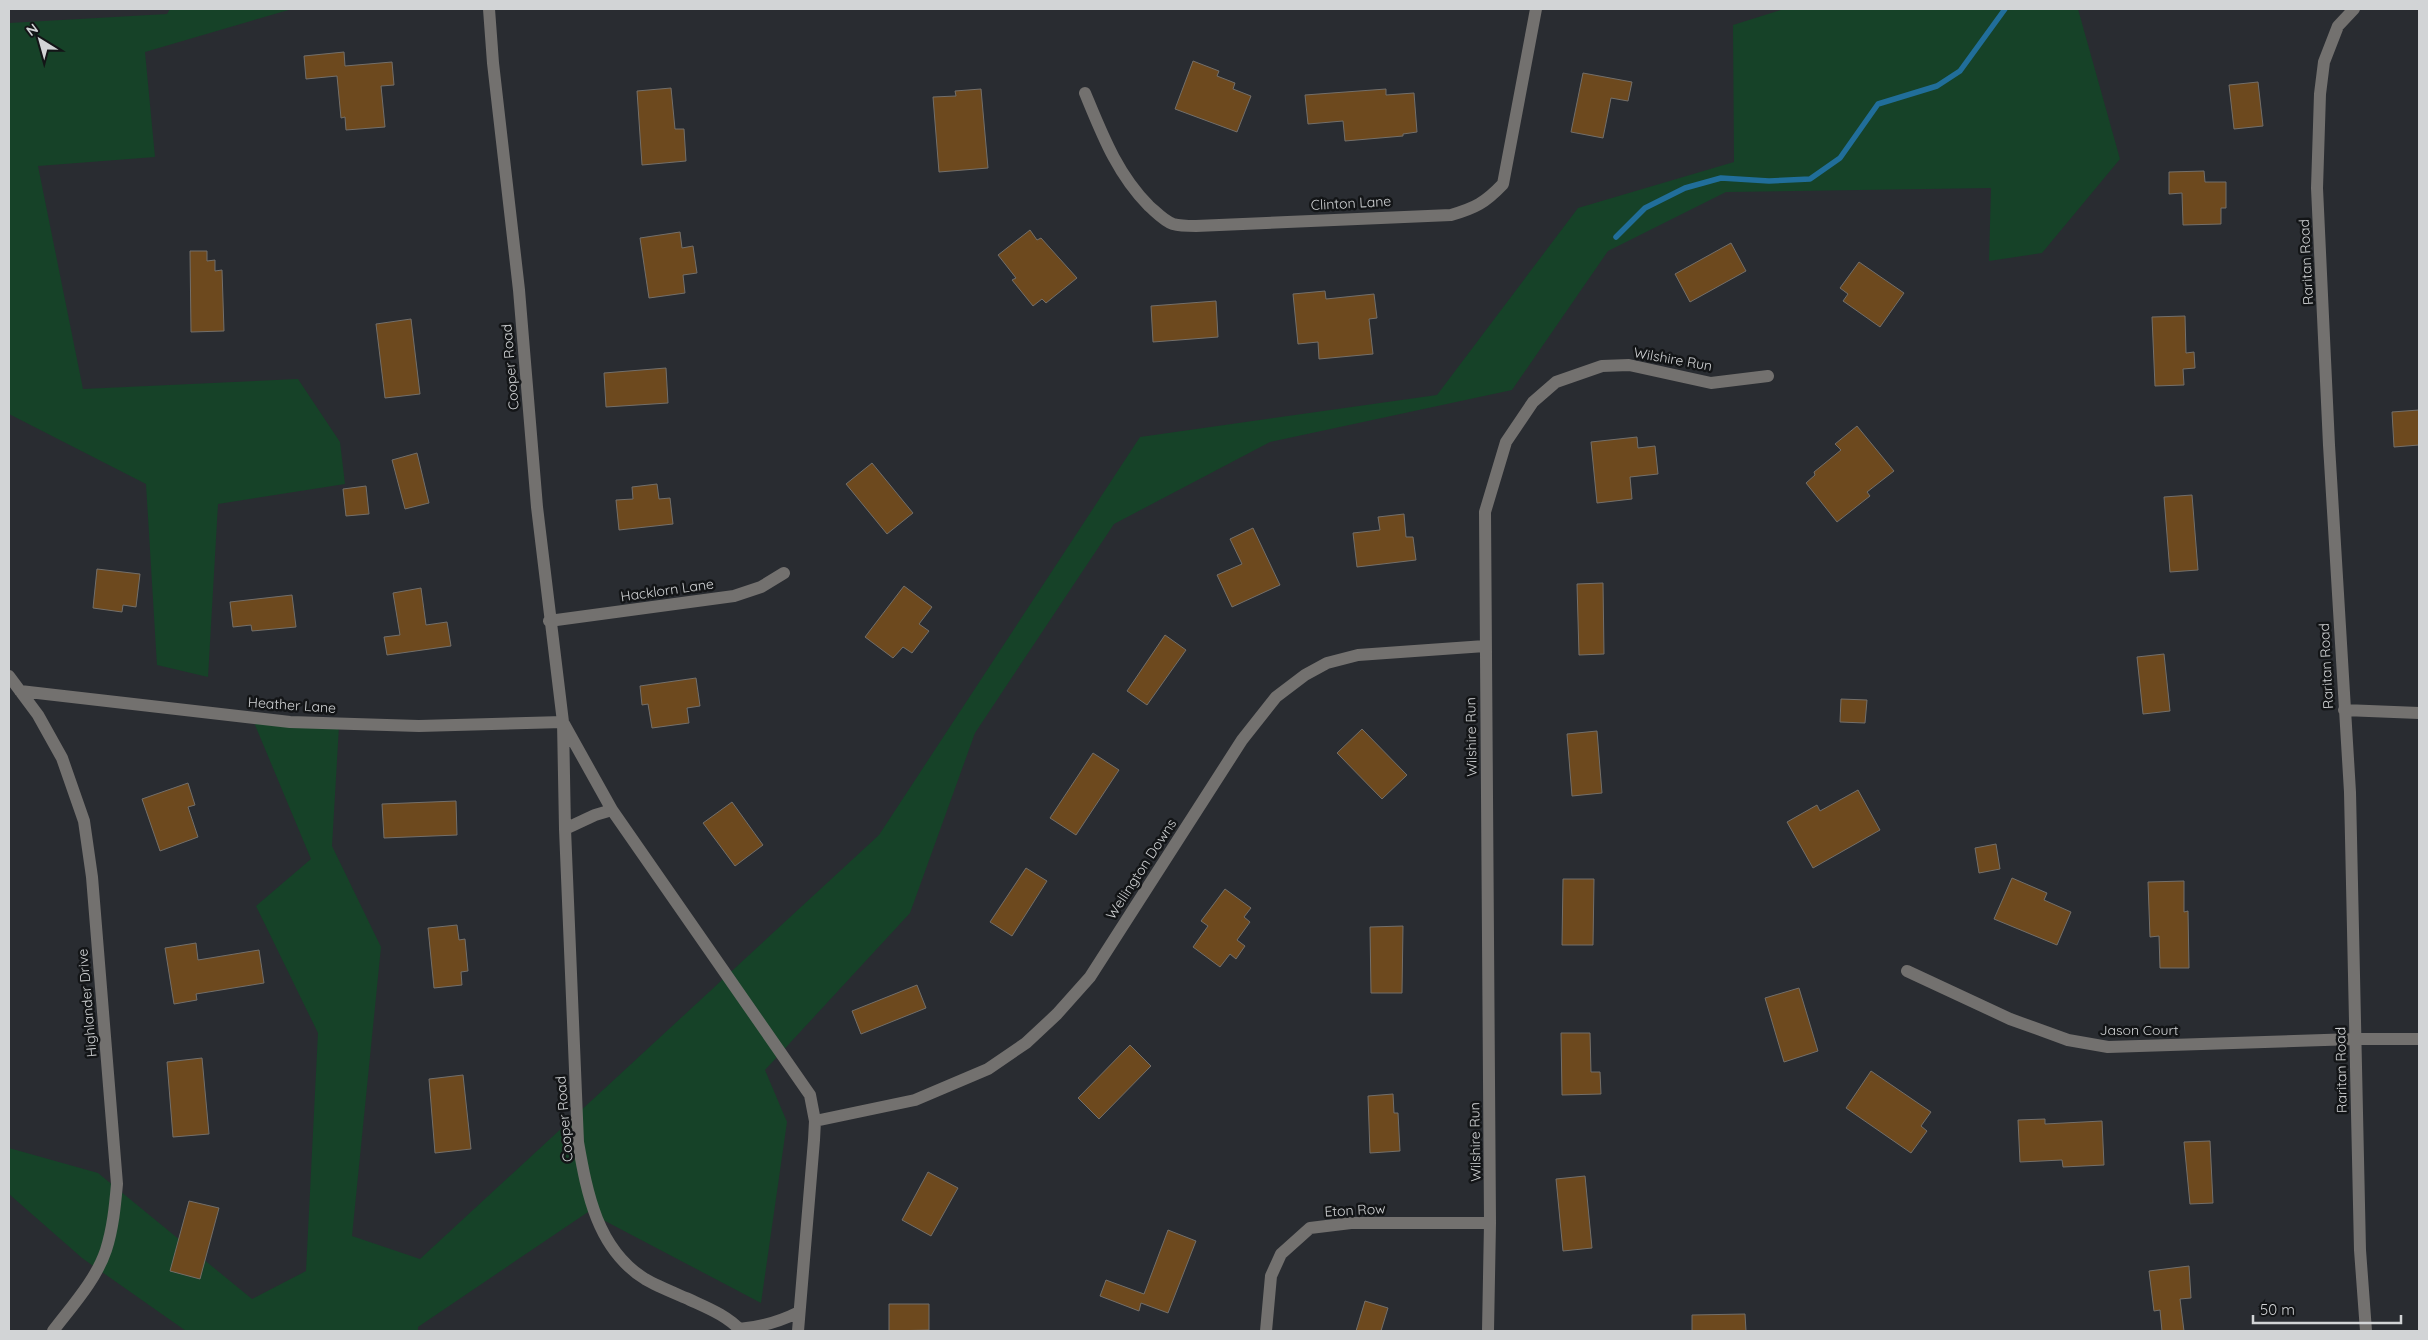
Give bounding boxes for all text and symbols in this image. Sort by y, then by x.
north arrow [15,15,65,65]
text: N [23,19,42,40]
street label: Clinton Lane [1310,192,1392,214]
street label: Raritan Road [2295,218,2317,306]
street label: Cooper Road [497,323,523,411]
street label: Wilshire Run [1632,343,1714,375]
street label: Hacklorn Lane [619,575,715,605]
street label: Raritan Road [2315,622,2337,710]
street label: Heather Lane [247,693,337,717]
street label: Wilshire Run [1461,697,1481,777]
street label: Wellington Downs [1102,815,1180,923]
street label: Highlander Drive [73,948,101,1058]
street label: Jason Court [2099,1021,2179,1039]
street label: Raritan Road [2331,1027,2351,1113]
street label: Cooper Road [551,1075,577,1163]
street label: Wilshire Run [1465,1102,1485,1182]
street label: Eton Row [1324,1199,1387,1221]
scale bar [2253,1292,2400,1324]
text: 50 m [2260,1300,2295,1319]

